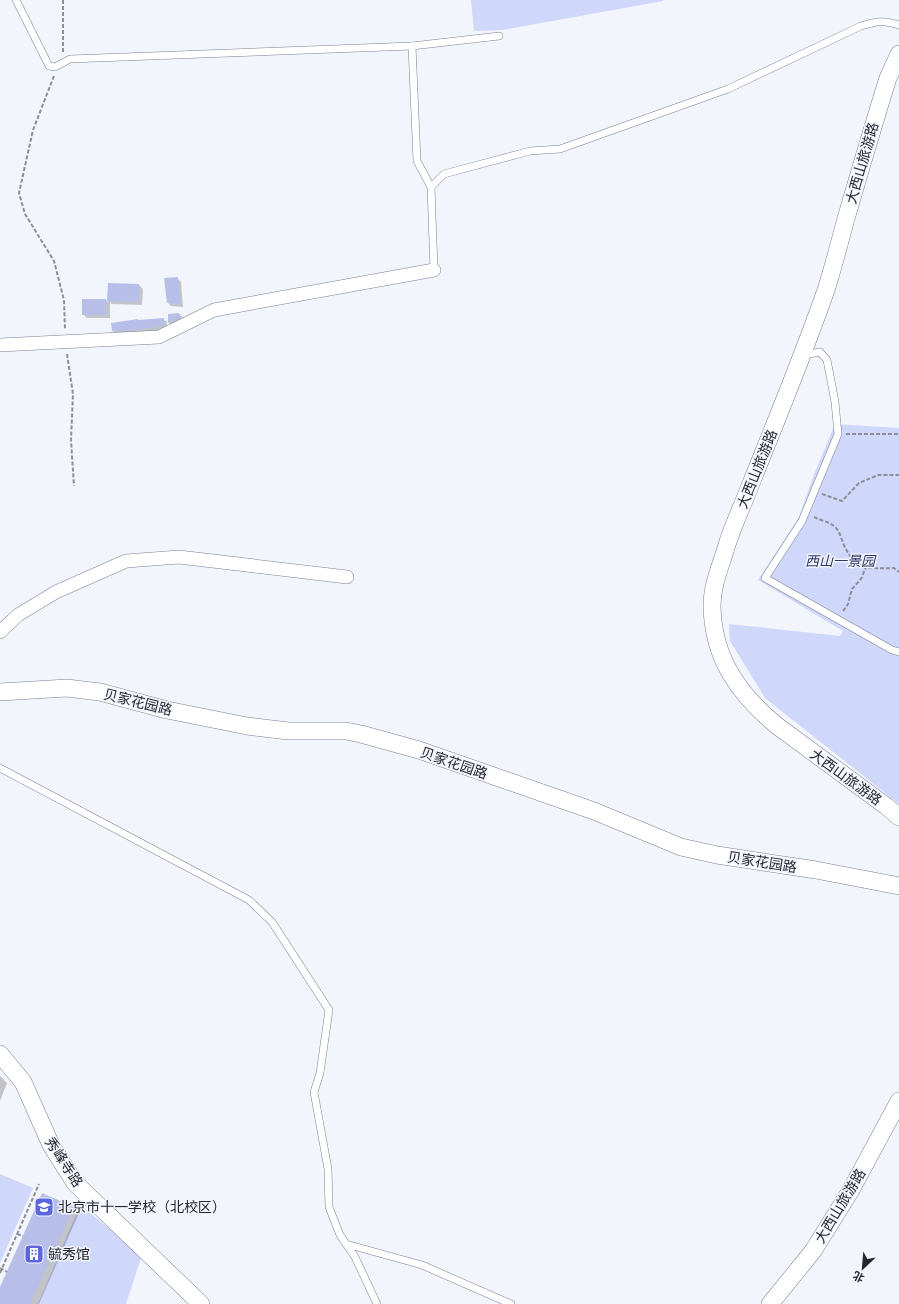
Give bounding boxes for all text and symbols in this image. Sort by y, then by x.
street label: 大西山旅游路 [842,120,882,206]
street label: 大西山旅游路 [733,427,781,511]
park label: 西山一景园 [805,552,877,570]
street label: 贝家花园路 [102,685,174,719]
street label: 贝家花园路 [418,743,490,783]
street label: 大西山旅游路 [807,745,885,809]
street label: 贝家花园路 [726,848,798,876]
street label: 秀峰寺路 [41,1134,87,1190]
street label: 大西山旅游路 [811,1165,869,1247]
school or university icon: 北京市十一学校（北校区） [33,1196,55,1218]
place label: 北京市十一学校（北校区） [58,1198,226,1216]
building icon: 毓秀馆 [23,1243,45,1265]
place label: 毓秀馆 [48,1245,90,1263]
north arrow [843,1248,883,1288]
text: 北 [851,1268,867,1286]

